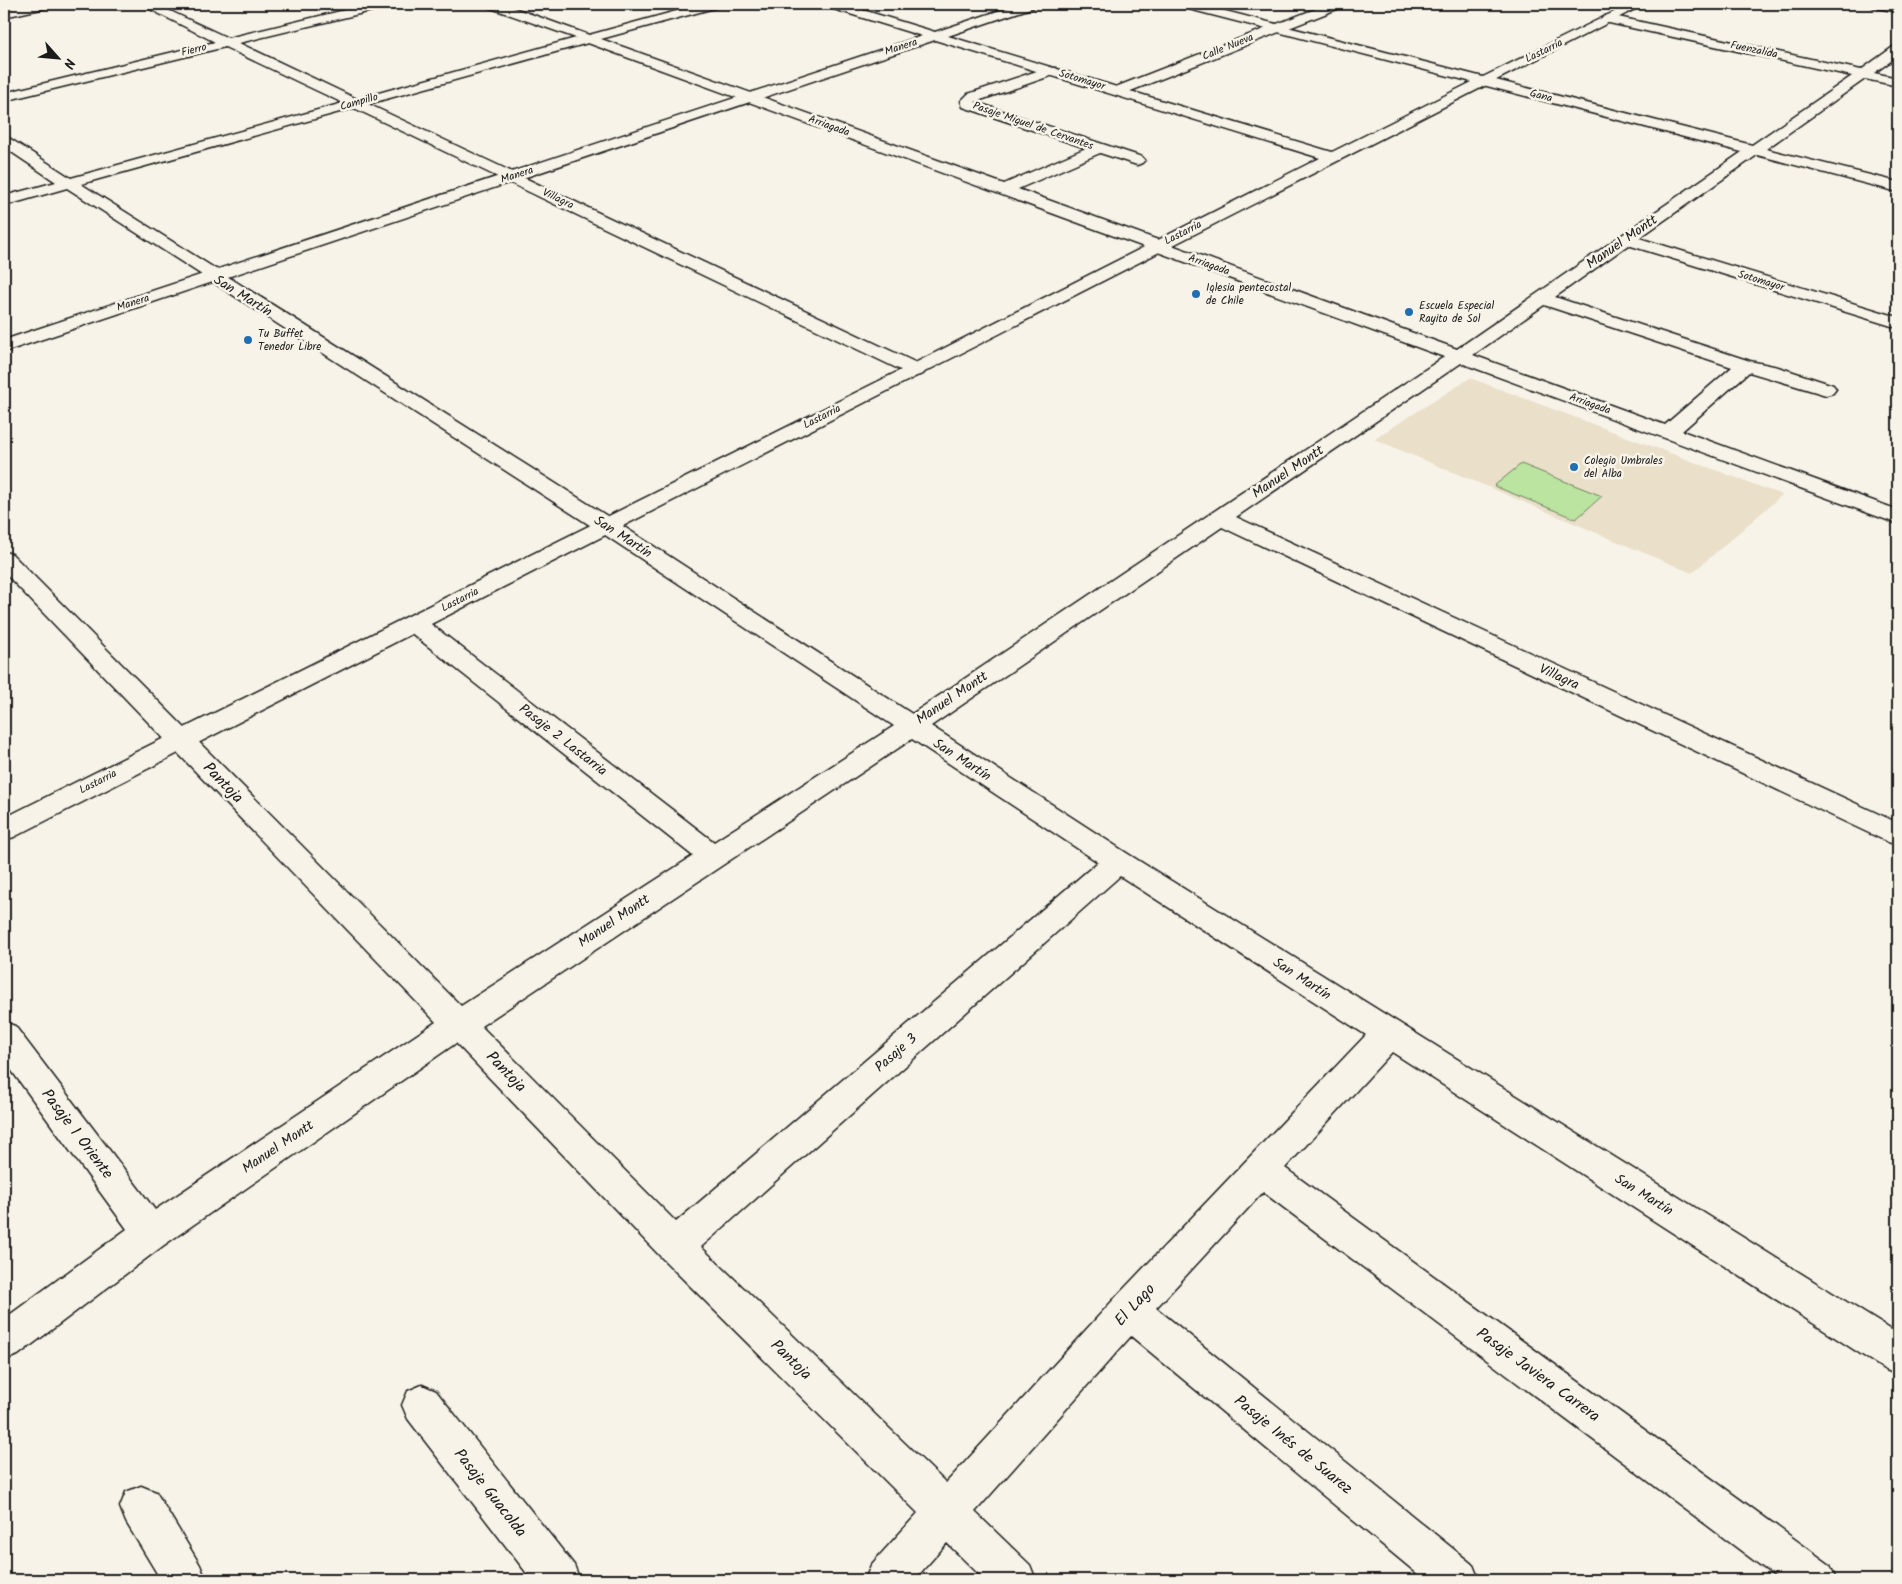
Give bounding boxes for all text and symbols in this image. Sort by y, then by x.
street label: Calle Nueva [1200,29,1256,65]
north arrow [32,32,82,82]
street label: Manera [882,33,920,61]
street label: Lastarria [1522,34,1566,68]
street label: Fuenzalida [1729,36,1779,64]
street label: Fierro [179,38,209,62]
text: N [57,55,81,73]
street label: Sotomayor [1057,64,1109,96]
street label: Gana [1528,84,1554,108]
street label: Campillo [338,88,380,116]
street label: Pasaje Miguel de Cervantes [970,97,1096,155]
street label: Arriagada [806,110,852,142]
street label: Manera [498,161,536,189]
street label: Villagra [539,184,577,214]
street label: Manuel Montt [1582,209,1663,275]
street label: Lastarria [1161,216,1205,250]
street label: Arriagada [1186,249,1232,281]
street label: Sotomayor [1736,265,1788,297]
street label: San Martín [209,269,277,323]
place label: Iglesia pentecostal de Chile [1206,279,1291,310]
marker: Iglesia pentecostal de Chile [1190,288,1202,300]
street label: Manera [114,289,152,317]
place label: Escuela Especial Rayito de Sol [1419,297,1495,328]
marker: Escuela Especial Rayito de Sol [1403,306,1415,318]
place label: Tu Buffet Tenedor Libre [258,325,321,356]
marker: Tu Buffet Tenedor Libre [242,334,254,346]
street label: Arriagada [1567,388,1613,420]
street label: Lastarria [800,400,844,434]
street label: Manuel Montt [1248,439,1329,504]
place label: Colegio Umbrales del Alba [1584,452,1663,483]
marker: Colegio Umbrales del Alba [1568,461,1580,473]
street label: San Martín [590,510,656,564]
street label: Lastarria [438,583,482,617]
street label: Villagra [1535,658,1583,696]
street label: Manuel Montt [912,665,993,730]
street label: Pasaje 2 Lastarria [514,698,612,782]
street label: San Martín [929,733,995,787]
street label: Pantoja [197,756,249,810]
street label: Lastarria [76,765,120,799]
street label: Manuel Montt [574,888,655,953]
street label: San Martín [1269,952,1335,1006]
street label: Pasaje 3 [870,1028,922,1078]
street label: Pantoja [480,1045,532,1099]
street label: Pasaje 1 Oriente [35,1083,119,1185]
street label: Manuel Montt [238,1114,319,1179]
street label: San Martín [1610,1168,1678,1222]
street label: El Lago [1109,1278,1161,1332]
street label: Pasaje Javiera Carrera [1471,1321,1605,1429]
street label: Pantoja [764,1334,818,1386]
street label: Pasaje Inés de Suarez [1228,1389,1358,1501]
street label: Pasaje Guacolda [447,1443,533,1543]

